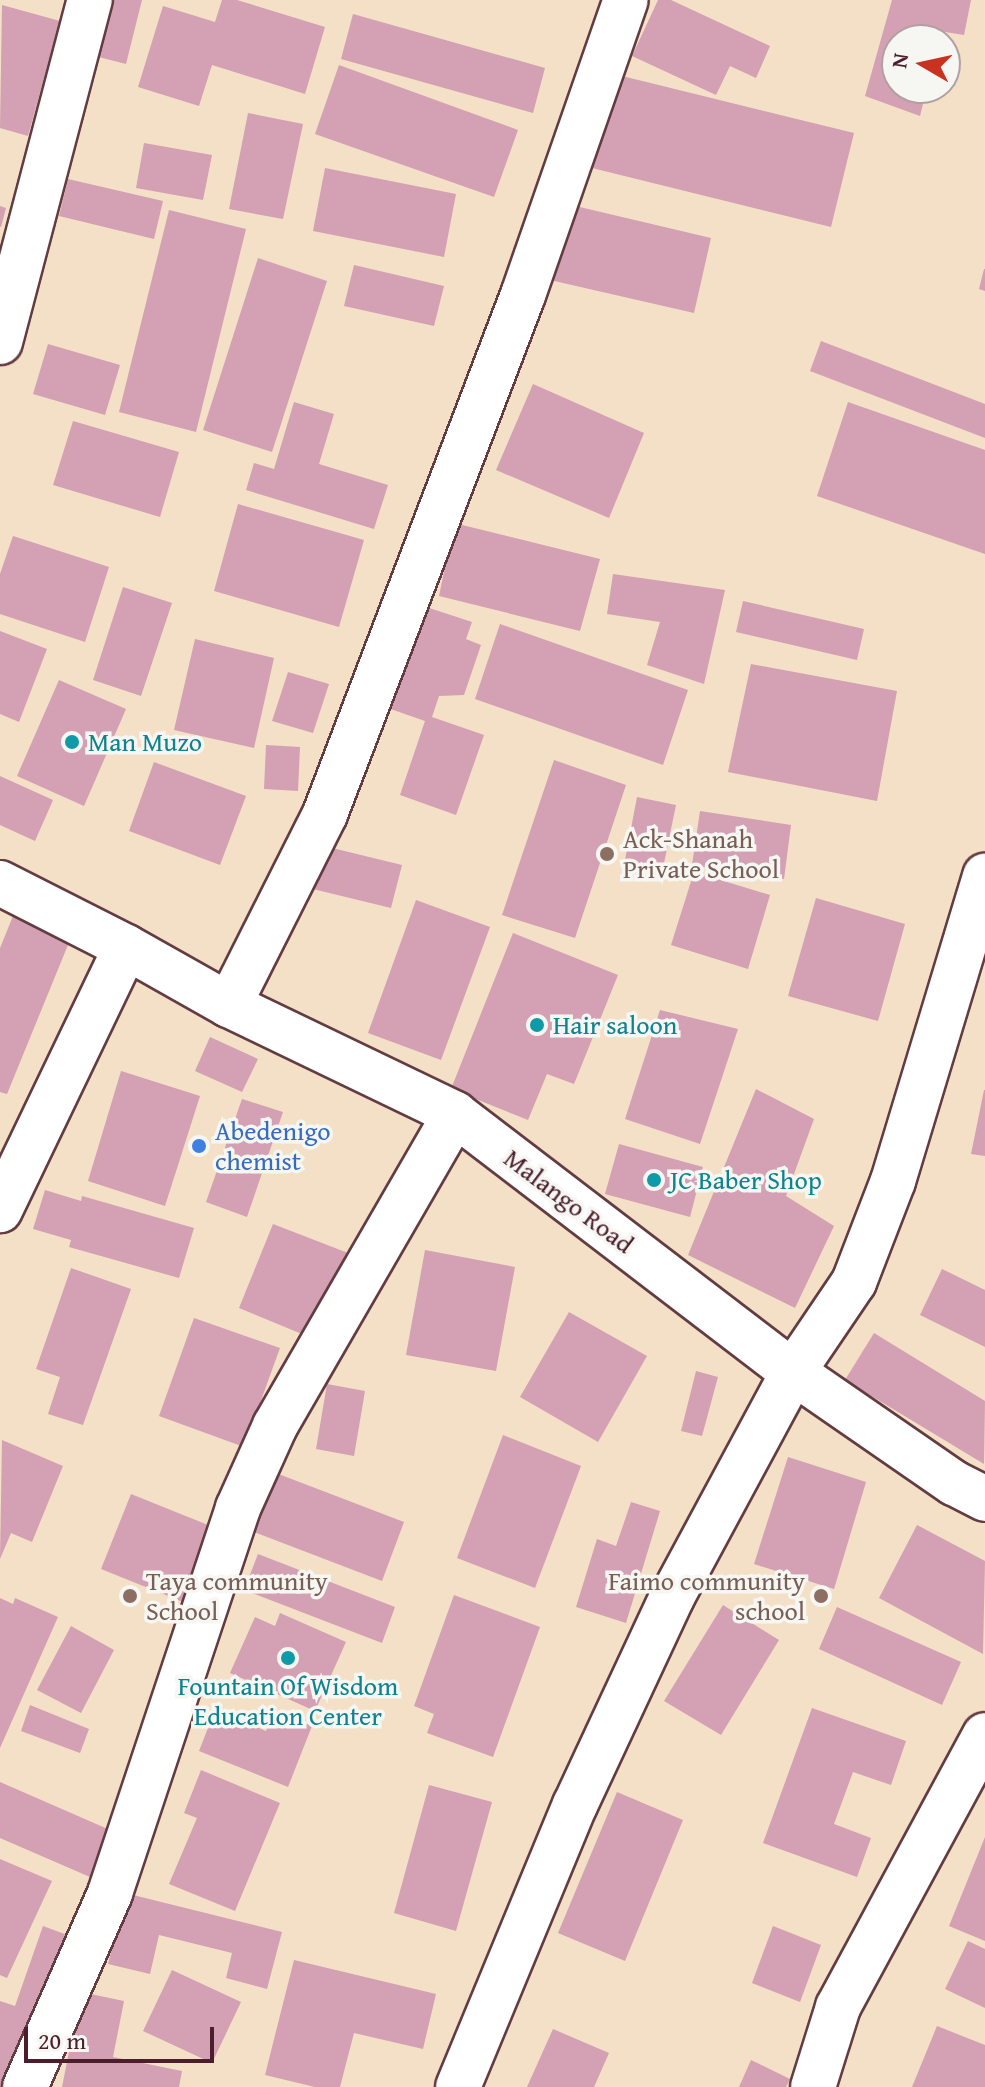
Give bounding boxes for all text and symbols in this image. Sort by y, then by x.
north arrow [881,24,961,104]
text: N [882,51,916,70]
place label: Man Muzo [88,726,202,758]
marker: Man Muzo [63,733,81,751]
place label: Ack-Shanah Private School [623,823,779,884]
marker: Ack-Shanah Private School [598,845,616,863]
place label: Hair saloon [553,1009,677,1041]
marker: Hair saloon [528,1016,546,1034]
place label: Abedenigo chemist [215,1115,331,1176]
marker: Abedenigo chemist [190,1137,208,1155]
street label: Malango Road [498,1142,640,1260]
place label: JC Baber Shop [670,1164,822,1196]
marker: JC Baber Shop [645,1171,663,1189]
place label: Taya community School [146,1565,328,1626]
place label: Faimo community school [608,1565,805,1626]
marker: Taya community School [121,1587,139,1605]
marker: Faimo community school [812,1587,830,1605]
marker: Fountain Of Wisdom Education Center [279,1649,297,1667]
place label: Fountain Of Wisdom Education Center [178,1670,398,1732]
scale bar [28,2011,218,2061]
text: 20 m [38,2023,86,2058]

